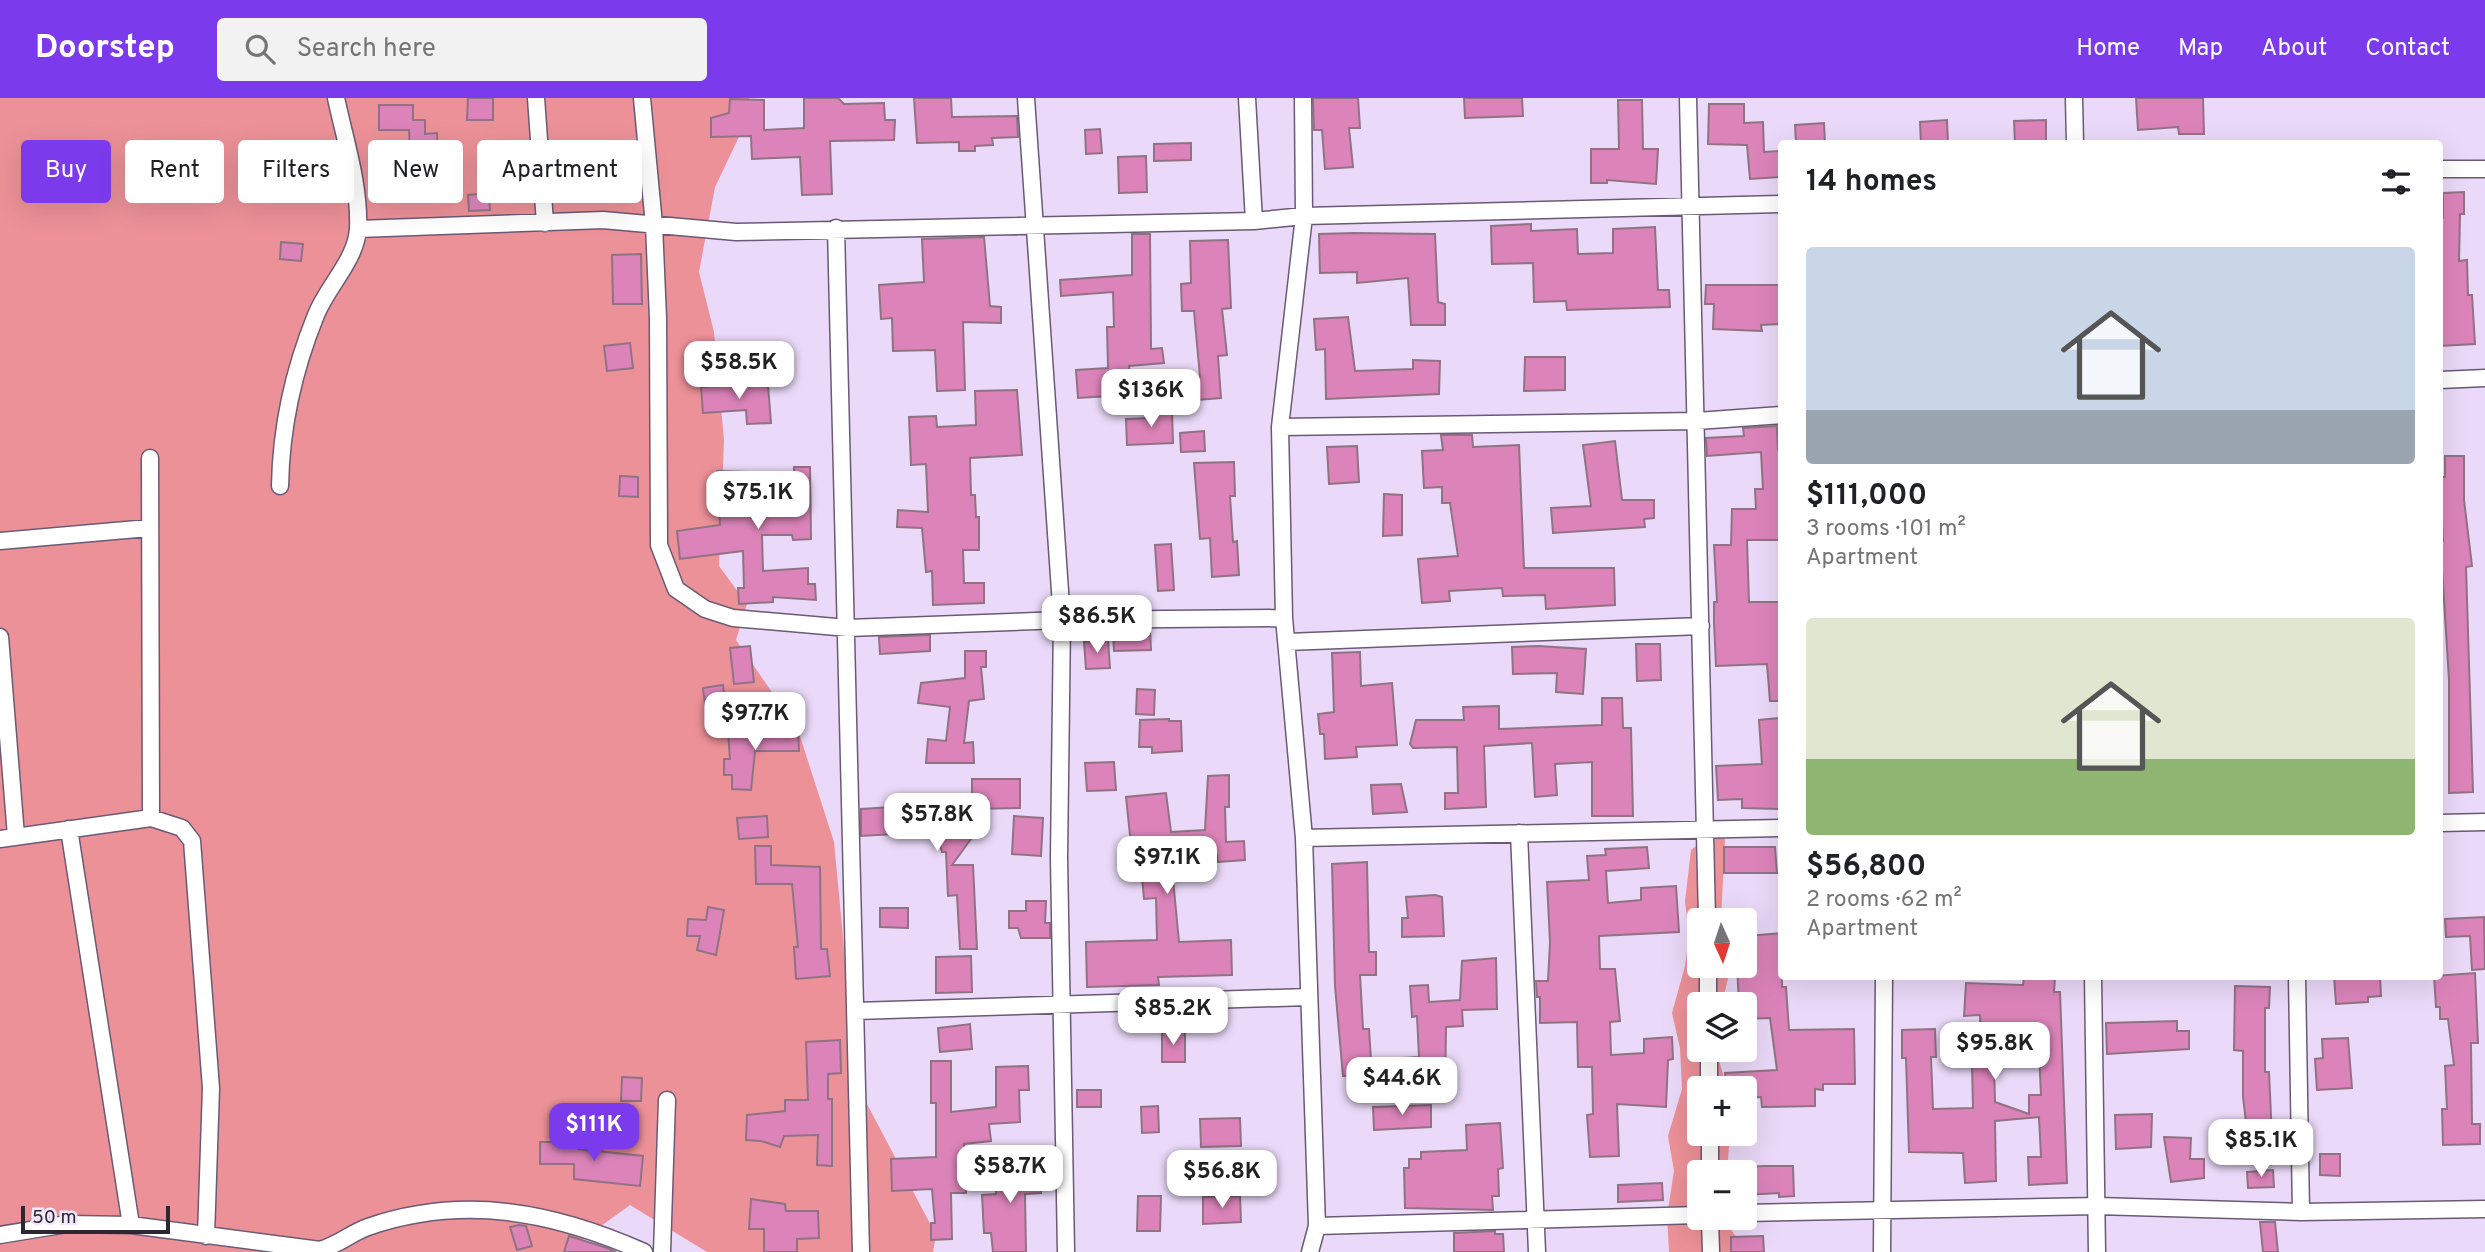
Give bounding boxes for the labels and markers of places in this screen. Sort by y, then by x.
pin: $58.5K [682,342,796,401]
pin: $136K [1102,370,1200,429]
pin: $75.1K [701,472,815,531]
pin: $86.5K [1040,596,1154,655]
pin: $97.7K [698,692,812,752]
pin: $57.8K [880,794,994,853]
pin: $97.1K [1110,836,1224,896]
pin: $85.2K [1116,988,1230,1047]
pin: $95.8K [1938,1023,2052,1082]
pin: $44.6K [1345,1058,1459,1117]
pin: $111K [545,1104,643,1163]
pin: $85.1K [2204,1119,2318,1179]
pin: $58.7K [953,1146,1067,1205]
pin: $56.8K [1165,1150,1279,1210]

